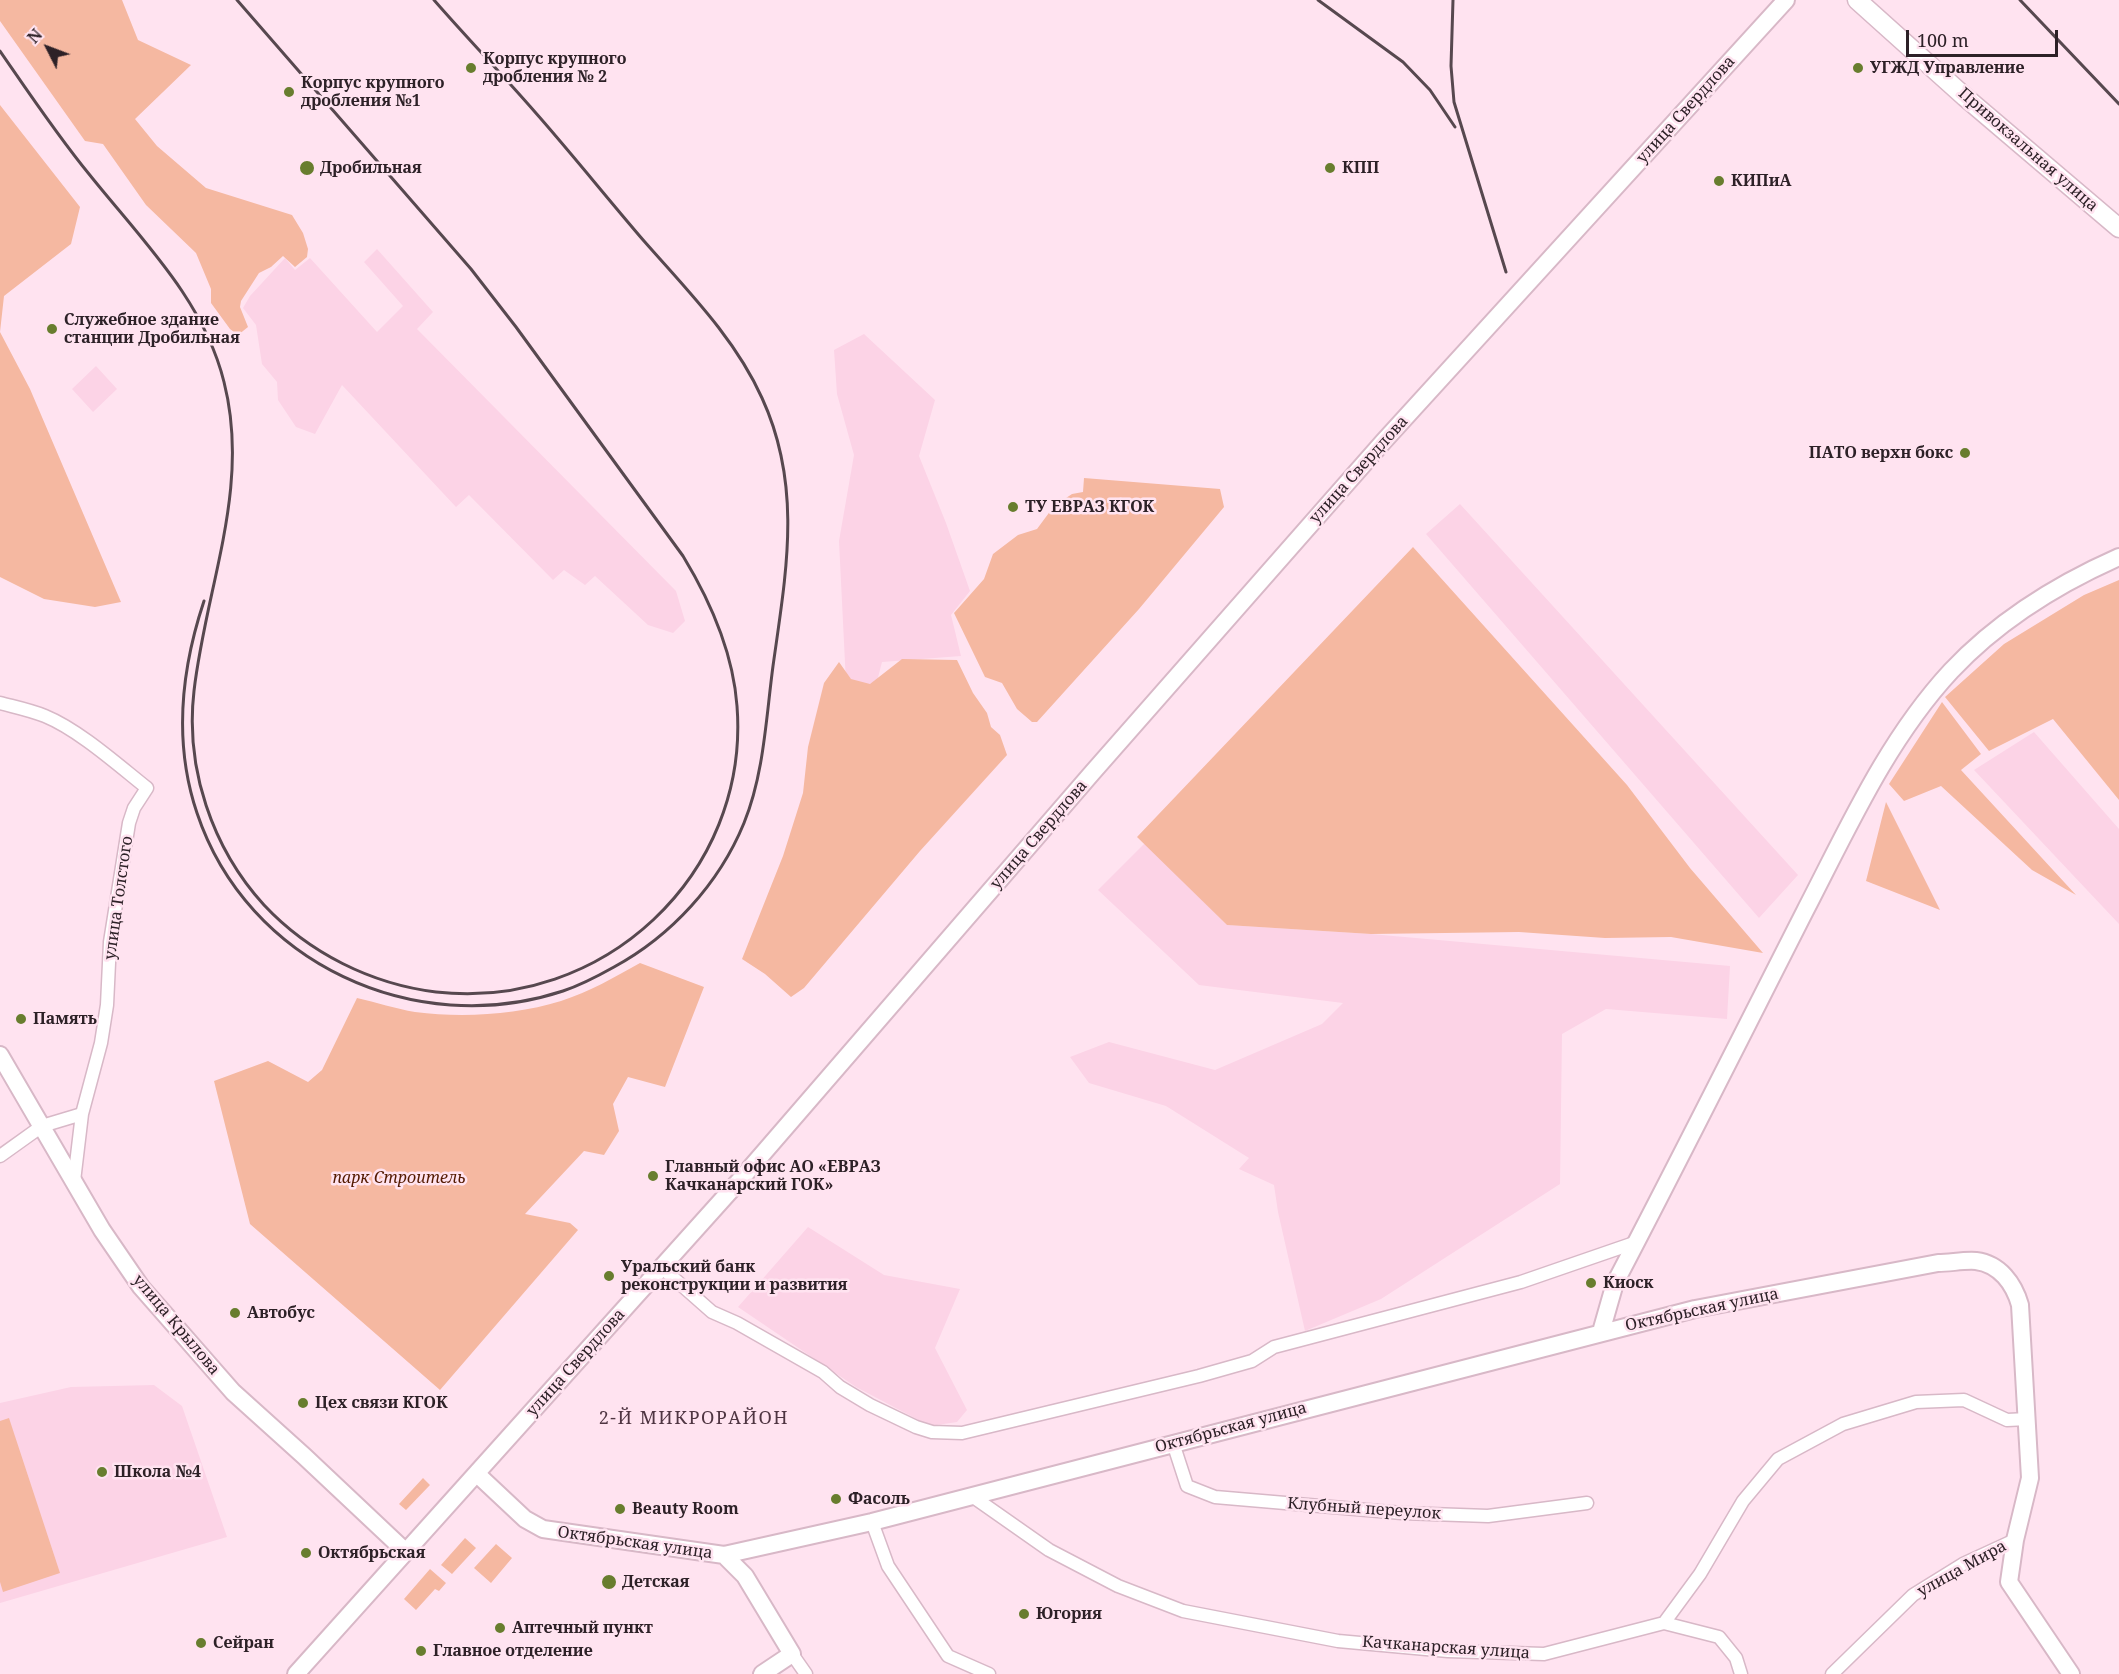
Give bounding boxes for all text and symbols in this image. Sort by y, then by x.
north arrow [18,18,78,78]
scale bar [1909,18,2060,56]
text: N [22,24,47,48]
text: 100 m [1917,28,1969,52]
place label: Корпус крупного дробления № 2 [483,49,626,87]
street label: улица Свердлова [1633,52,1739,168]
place label: УГЖД Управление [1870,58,2025,78]
marker: Корпус крупного дробления № 2 [464,61,478,75]
marker: УГЖД Управление [1851,61,1865,75]
place label: Корпус крупного дробления №1 [301,73,444,111]
street label: Привокзальная улица [1954,84,2102,216]
marker: Корпус крупного дробления №1 [282,85,296,99]
place label: Дробильная [320,158,422,178]
place label: КПП [1342,158,1379,178]
marker: Дробильная [298,159,316,177]
marker: КПП [1323,161,1337,175]
place label: КИПиА [1731,171,1792,191]
marker: КИПиА [1712,174,1726,188]
place label: Служебное здание станции Дробильная [64,310,240,348]
marker: Служебное здание станции Дробильная [45,322,59,336]
street label: улица Свердлова [1306,412,1412,528]
place label: ПАТО верхн бокс [1809,443,1953,463]
marker: ПАТО верхн бокс [1958,446,1972,460]
place label: ТУ ЕВРАЗ КГОК [1025,497,1154,517]
marker: ТУ ЕВРАЗ КГОК [1006,500,1020,514]
street label: улица Свердлова [987,777,1091,893]
street label: улица Толстого [101,835,137,961]
place label: Память [33,1009,97,1029]
marker: Память [14,1012,28,1026]
place label: Главный офис АО «ЕВРАЗ Качканарский ГОК» [665,1157,881,1195]
park label: парк Строитель [332,1168,466,1188]
marker: Главный офис АО «ЕВРАЗ Качканарский ГОК» [646,1169,660,1183]
place label: Уральский банк реконструкции и развития [621,1257,848,1295]
marker: Уральский банк реконструкции и развития [602,1269,616,1283]
street label: улица Крылова [128,1271,224,1379]
place label: Киоск [1603,1273,1654,1293]
marker: Киоск [1584,1276,1598,1290]
street label: Октябрьская улица [1624,1284,1780,1336]
place label: Автобус [247,1303,315,1323]
street label: улица Свердлова [523,1305,629,1421]
marker: Автобус [228,1306,242,1320]
place label: Цех связи КГОК [315,1393,448,1413]
marker: Цех связи КГОК [296,1396,310,1410]
street label: Октябрьская улица [1153,1399,1309,1457]
district label: 2-Й МИКРОРАЙОН [599,1408,789,1430]
place label: Школа №4 [114,1462,201,1482]
marker: Школа №4 [95,1465,109,1479]
place label: Фасоль [848,1489,910,1509]
marker: Фасоль [829,1492,843,1506]
street label: Клубный переулок [1287,1494,1441,1524]
place label: Beauty Room [632,1499,739,1519]
marker: Beauty Room [613,1502,627,1516]
street label: Октябрьская улица [556,1523,714,1563]
street label: улица Мира [1914,1537,2010,1601]
place label: Октябрьская [318,1543,426,1563]
marker: Октябрьская [299,1546,313,1560]
place label: Детская [622,1572,689,1592]
marker: Детская [600,1573,618,1591]
place label: Югория [1036,1604,1102,1624]
marker: Югория [1017,1607,1031,1621]
place label: Аптечный пункт [512,1618,653,1638]
marker: Аптечный пункт [493,1621,507,1635]
place label: Сейран [213,1633,274,1653]
street label: Качканарская улица [1361,1633,1531,1663]
marker: Сейран [194,1636,208,1650]
place label: Главное отделение [433,1641,593,1661]
marker: Главное отделение [414,1644,428,1658]

